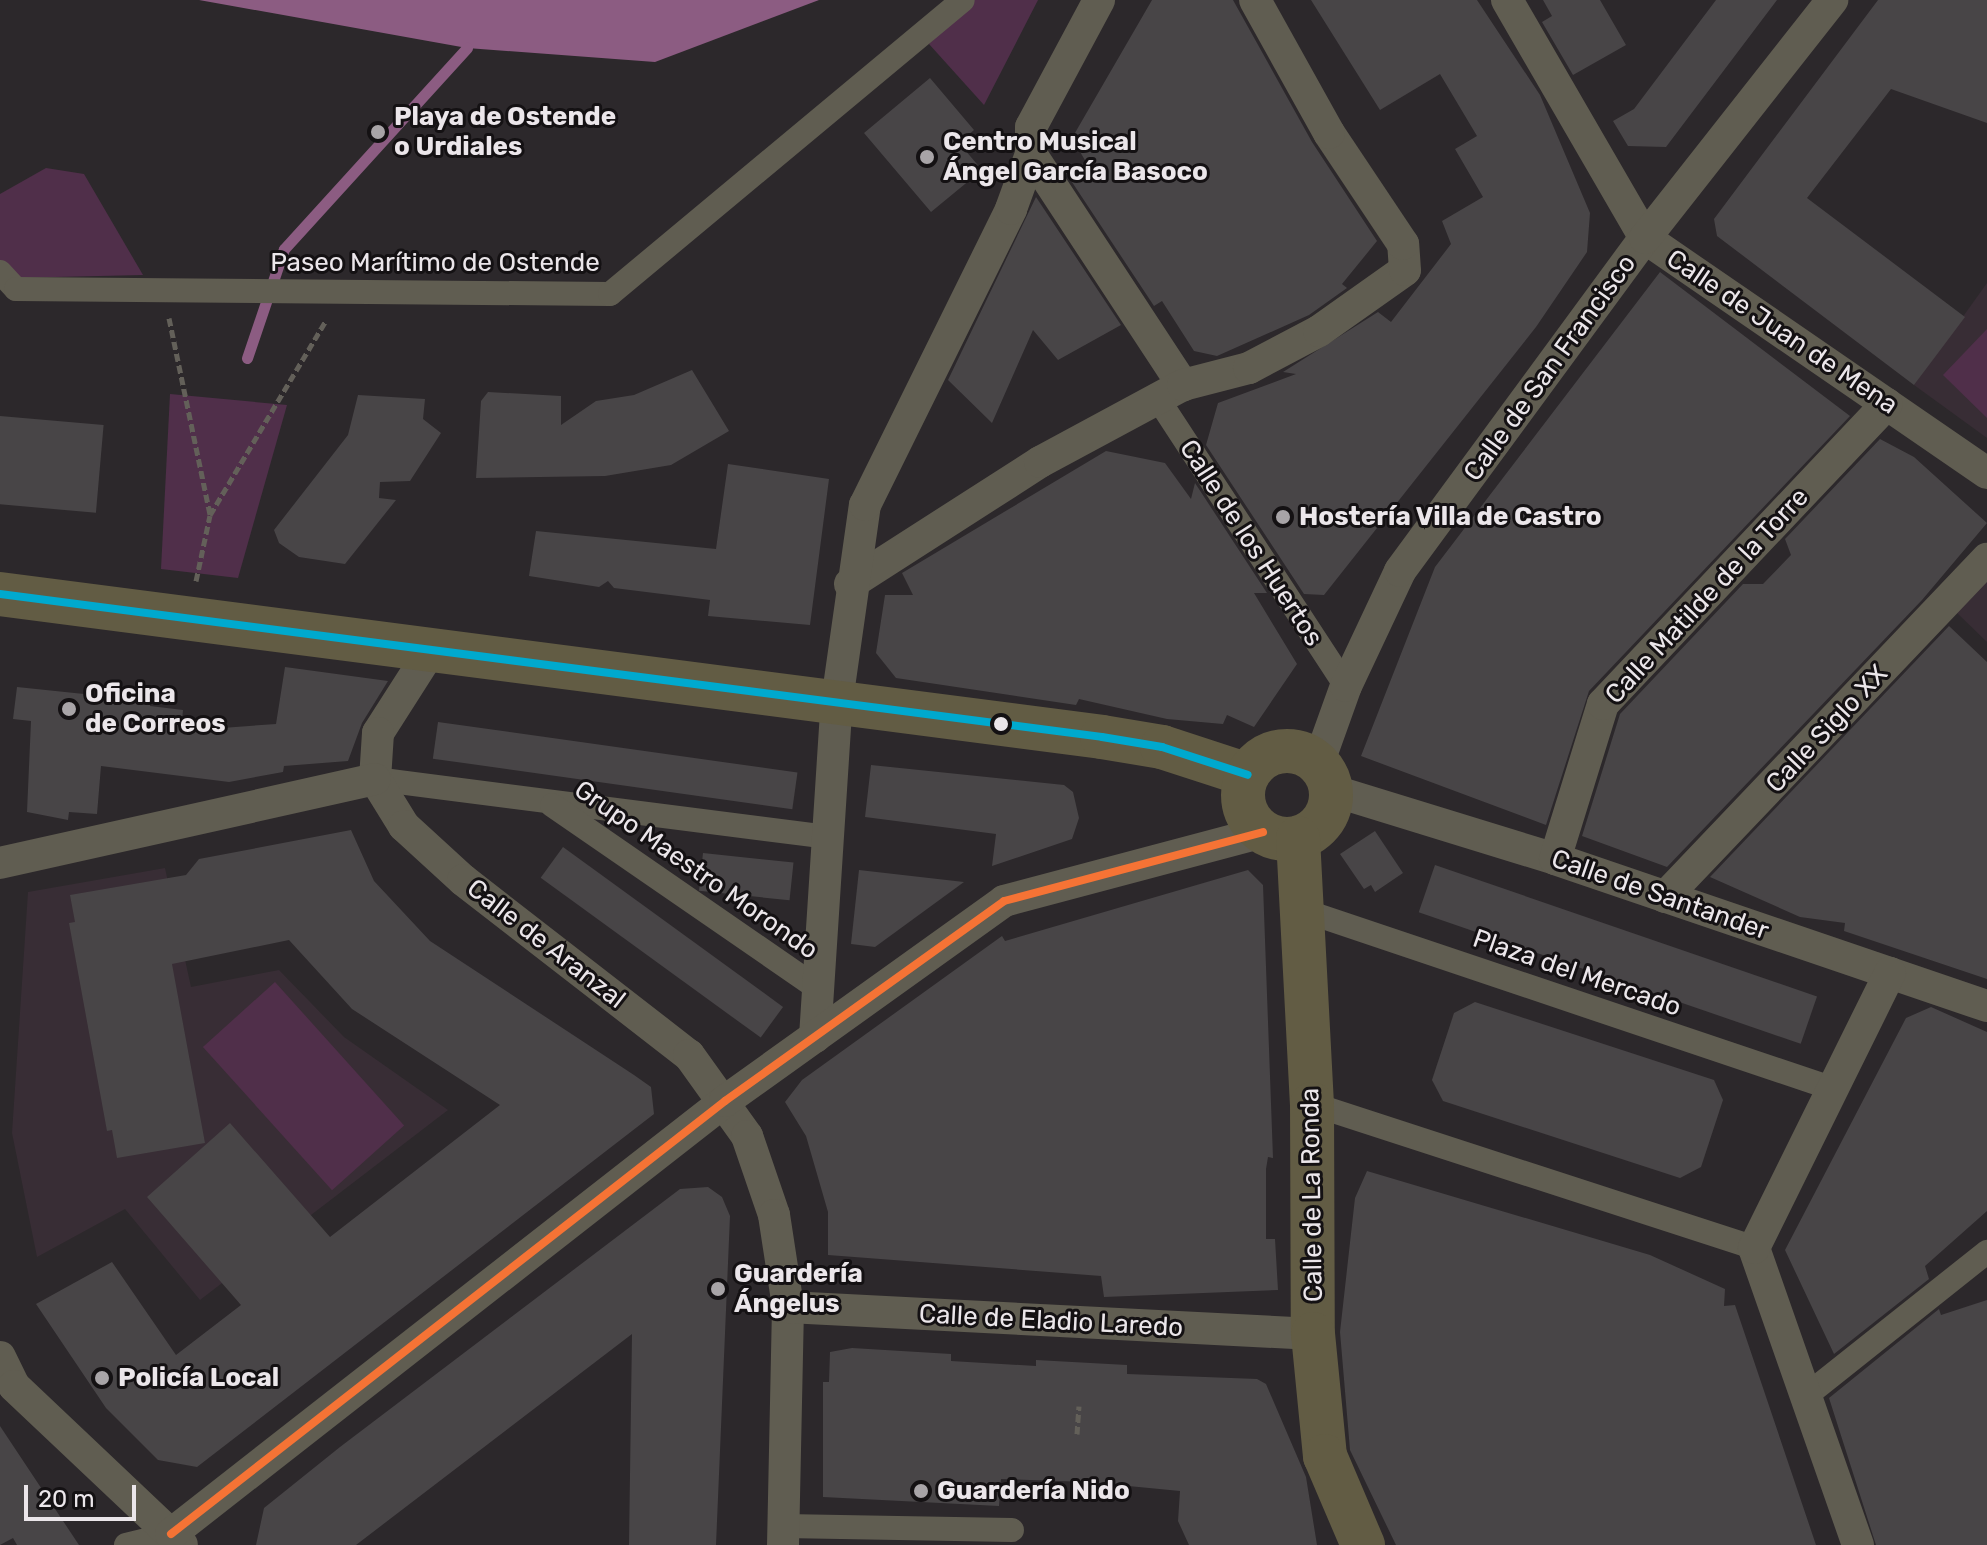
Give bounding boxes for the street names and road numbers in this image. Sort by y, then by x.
street label: Calle de Juan de Mena [1661,243,1903,421]
street label: Paseo Marítimo de Ostende [270,247,600,279]
street label: Calle de San Francisco [1457,249,1643,487]
street label: Calle de los Huertos [1173,434,1329,652]
street label: Calle Matilde de la Torre [1599,481,1815,711]
street label: Calle Siglo XX [1760,658,1894,800]
street label: Grupo Maestro Morondo [568,774,824,966]
street label: Calle de Santander [1547,843,1773,947]
street label: Calle de Aranzal [460,872,632,1016]
street label: Plaza del Mercado [1469,923,1685,1023]
street label: Calle de La Ronda [1295,1088,1329,1302]
street label: Calle de Eladio Laredo [918,1298,1184,1344]

